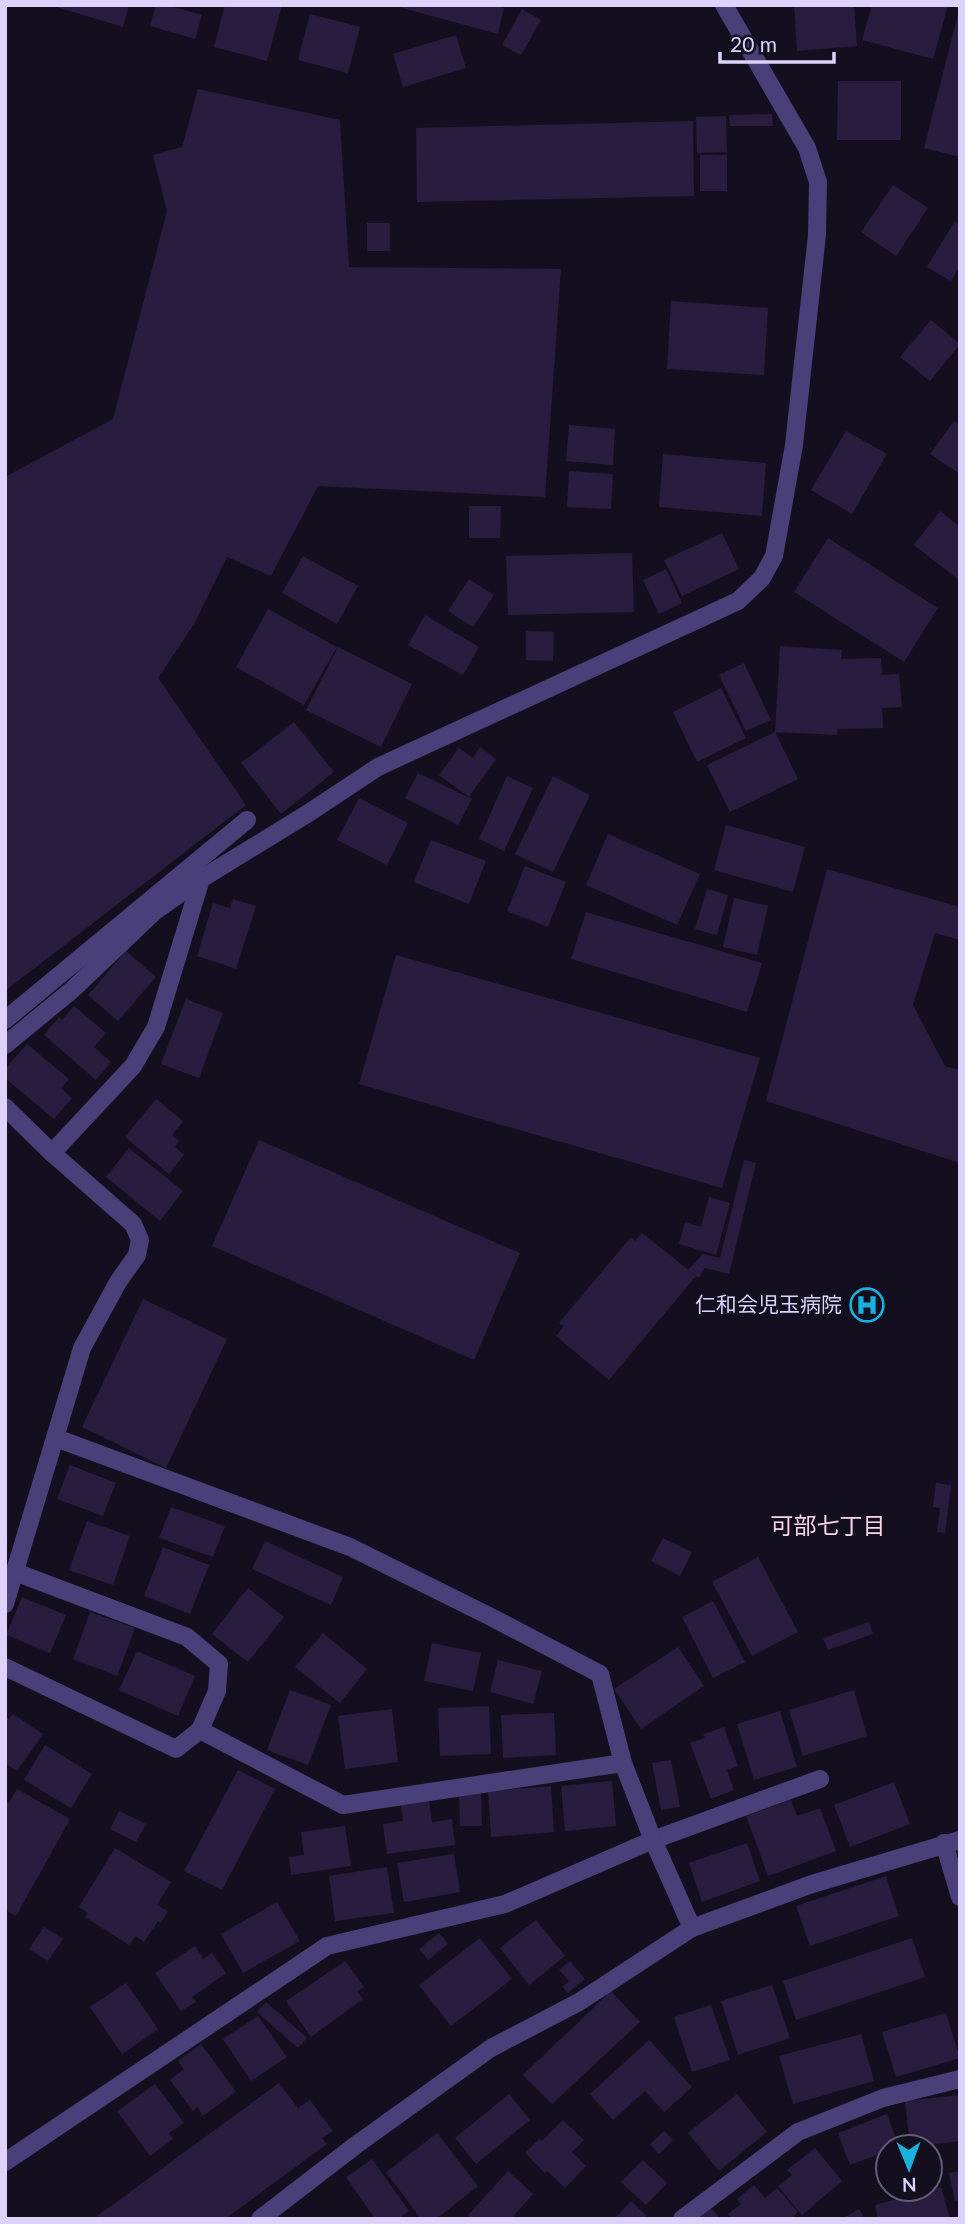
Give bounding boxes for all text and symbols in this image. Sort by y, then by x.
scale bar [720,21,834,65]
text: 20 m [730,31,777,56]
hospital icon: 仁和会児玉病院 [848,1286,886,1324]
place label: 仁和会児玉病院 [695,1291,842,1316]
district label: 可部七丁目 [771,1511,886,1539]
north arrow [874,2133,944,2203]
text: N [902,2174,917,2197]

